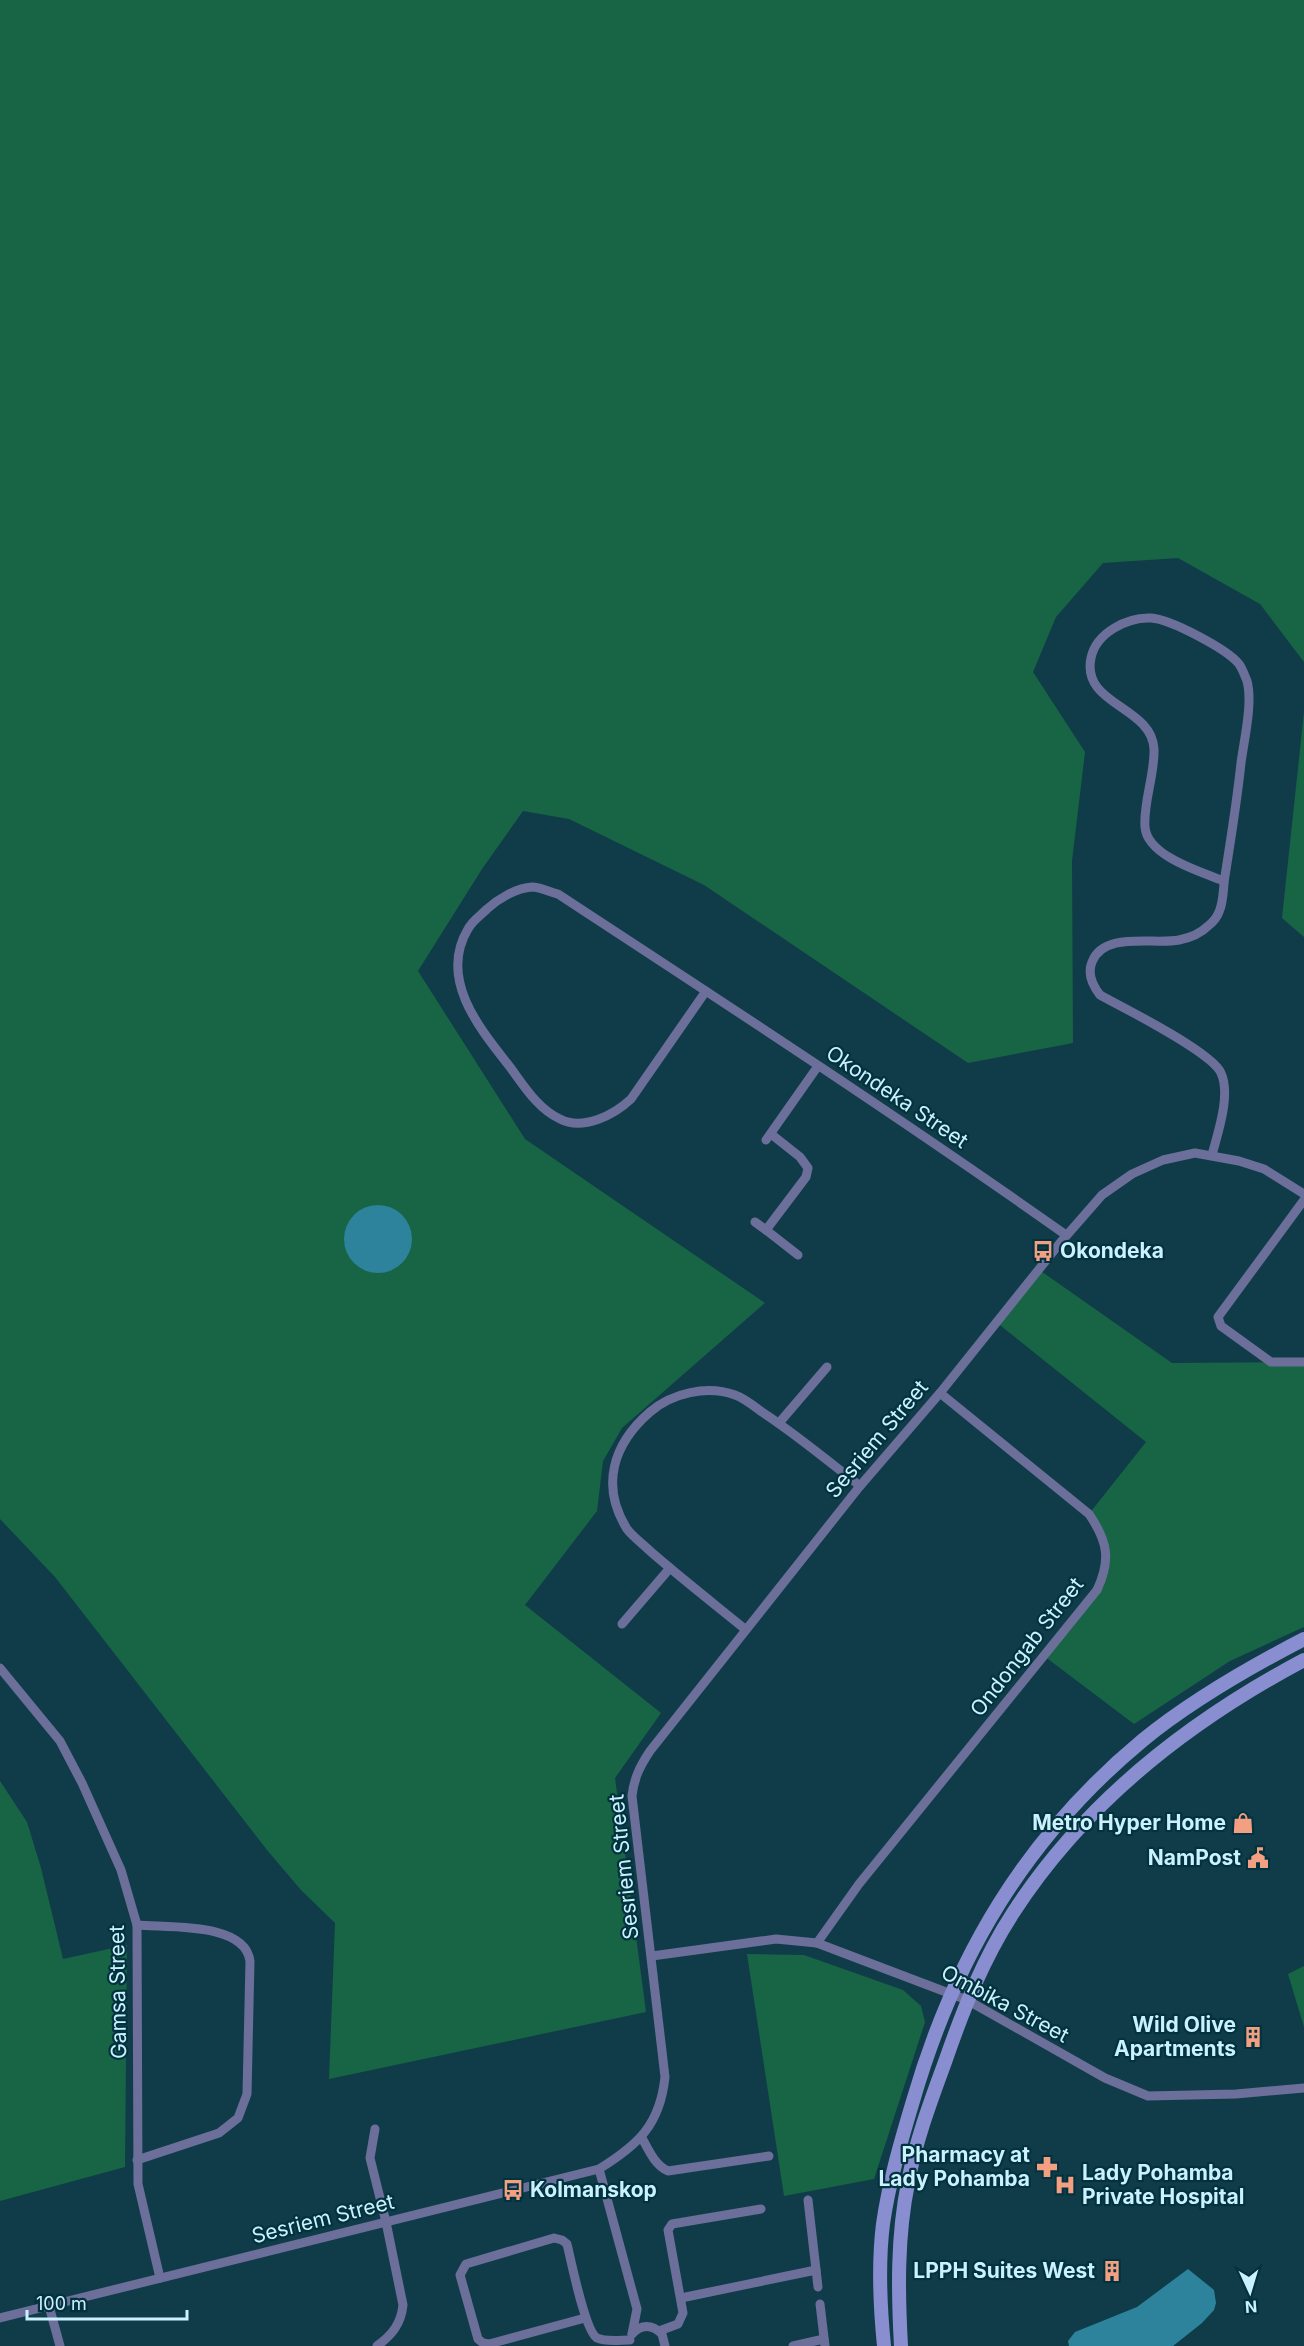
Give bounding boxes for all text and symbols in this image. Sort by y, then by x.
street label: Okondeka Street [822,1040,973,1153]
place label: Okondeka [1060,1238,1164,1263]
bus stop icon: Okondeka [1031,1239,1055,1263]
street label: Sesriem Street [820,1375,933,1503]
street label: Ondongab Street [965,1572,1089,1721]
street label: Sesriem Street [603,1793,644,1941]
place label: Metro Hyper Home [1032,1810,1226,1835]
shop icon: Metro Hyper Home [1231,1811,1255,1835]
place label: NamPost [1148,1845,1241,1870]
public building icon: NamPost [1246,1846,1270,1870]
street label: Gamsa Street [104,1925,131,2059]
street label: Ombika Street [937,1959,1073,2048]
place label: Wild Olive Apartments [1114,2012,1236,2061]
building icon: Wild Olive Apartments [1241,2025,1265,2049]
place label: Pharmacy at Lady Pohamba [878,2142,1030,2191]
pharmacy icon: Pharmacy at Lady Pohamba [1035,2155,1059,2179]
place label: Lady Pohamba Private Hospital [1082,2160,1244,2209]
hospital icon: Lady Pohamba Private Hospital [1053,2173,1077,2197]
place label: Kolmanskop [530,2177,657,2202]
bus stop icon: Kolmanskop [501,2178,525,2202]
street label: Sesriem Street [249,2189,397,2248]
place label: LPPH Suites West [913,2258,1095,2283]
building icon: LPPH Suites West [1100,2259,1124,2283]
north arrow [1220,2262,1280,2322]
scale bar [27,2283,188,2321]
text: 100 m [36,2293,87,2314]
text: N [1244,2297,1258,2317]

